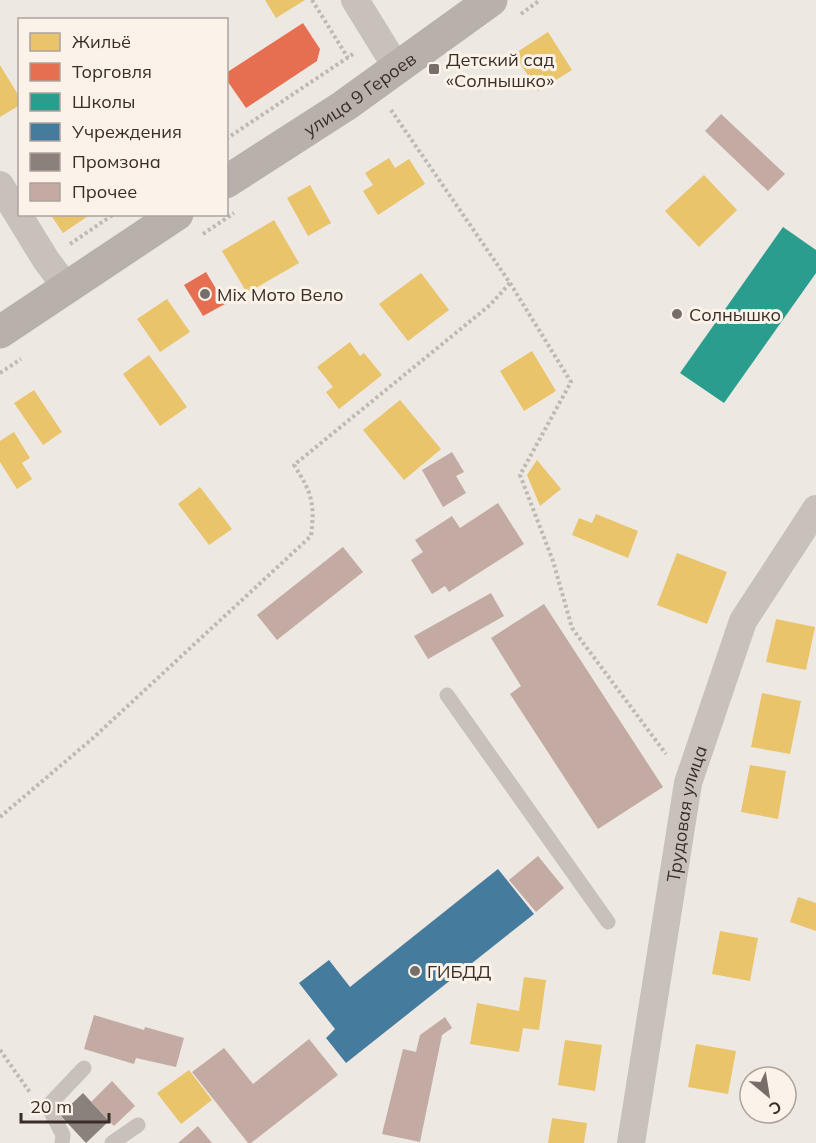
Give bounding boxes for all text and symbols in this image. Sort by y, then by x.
legend [18,18,228,216]
text: Жильё [72,30,131,53]
street label: улица 9 Героев [299,47,420,141]
place label: Детский сад «Солнышко» [446,48,555,92]
text: Торговля [72,60,152,83]
marker: Детский сад «Солнышко» [427,62,441,76]
text: Школы [72,90,135,113]
text: Учреждения [71,120,182,143]
text: Промзона [72,150,161,173]
text: Прочее [72,180,137,203]
place label: Mix Мото Вело [217,283,344,306]
marker: Mix Мото Вело [198,287,212,301]
place label: Солнышко [689,303,781,326]
marker: Солнышко [670,307,684,321]
street label: Трудовая улица [661,742,712,884]
place label: ГИБДД [427,960,492,983]
marker: ГИБДД [408,964,422,978]
north arrow [738,1065,798,1125]
scale bar [21,1086,110,1124]
text: 20 m [30,1095,72,1118]
text: С [766,1097,785,1119]

